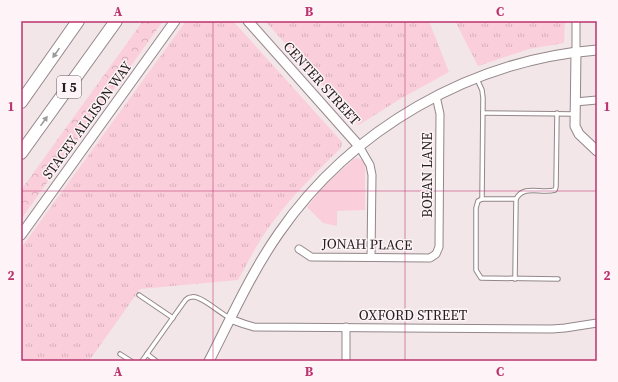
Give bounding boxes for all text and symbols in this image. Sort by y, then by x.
text: A [114,3,123,20]
text: B [305,3,314,20]
text: C [496,3,504,20]
street label: CENTER STREET [279,37,366,130]
one-way arrow [52,47,59,59]
street label: STACEY ALLISON WAY [37,57,137,183]
road number: I 5 [57,76,81,98]
text: 1 [7,98,15,115]
text: 1 [603,98,611,115]
one-way arrow [40,116,48,127]
street label: BOEAN LANE [417,132,437,218]
street label: JONAH PLACE [321,233,412,255]
text: 2 [7,267,15,284]
text: 2 [603,267,611,284]
street label: OXFORD STREET [359,305,468,325]
text: A [114,363,123,380]
text: B [305,363,314,380]
text: C [496,363,504,380]

